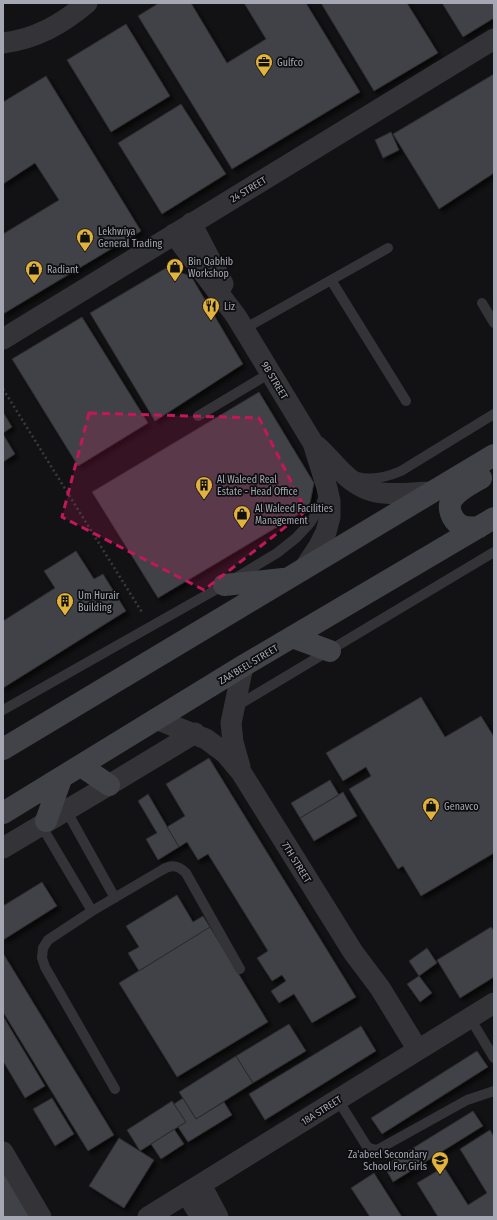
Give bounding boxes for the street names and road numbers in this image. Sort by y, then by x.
street label: 24 STREET [228,174,269,205]
street label: 9B STREET [258,360,290,402]
street label: ZAA'BEEL STREET [217,642,281,687]
street label: 7TH STREET [279,840,314,885]
street label: 18A STREET [299,1094,344,1128]

